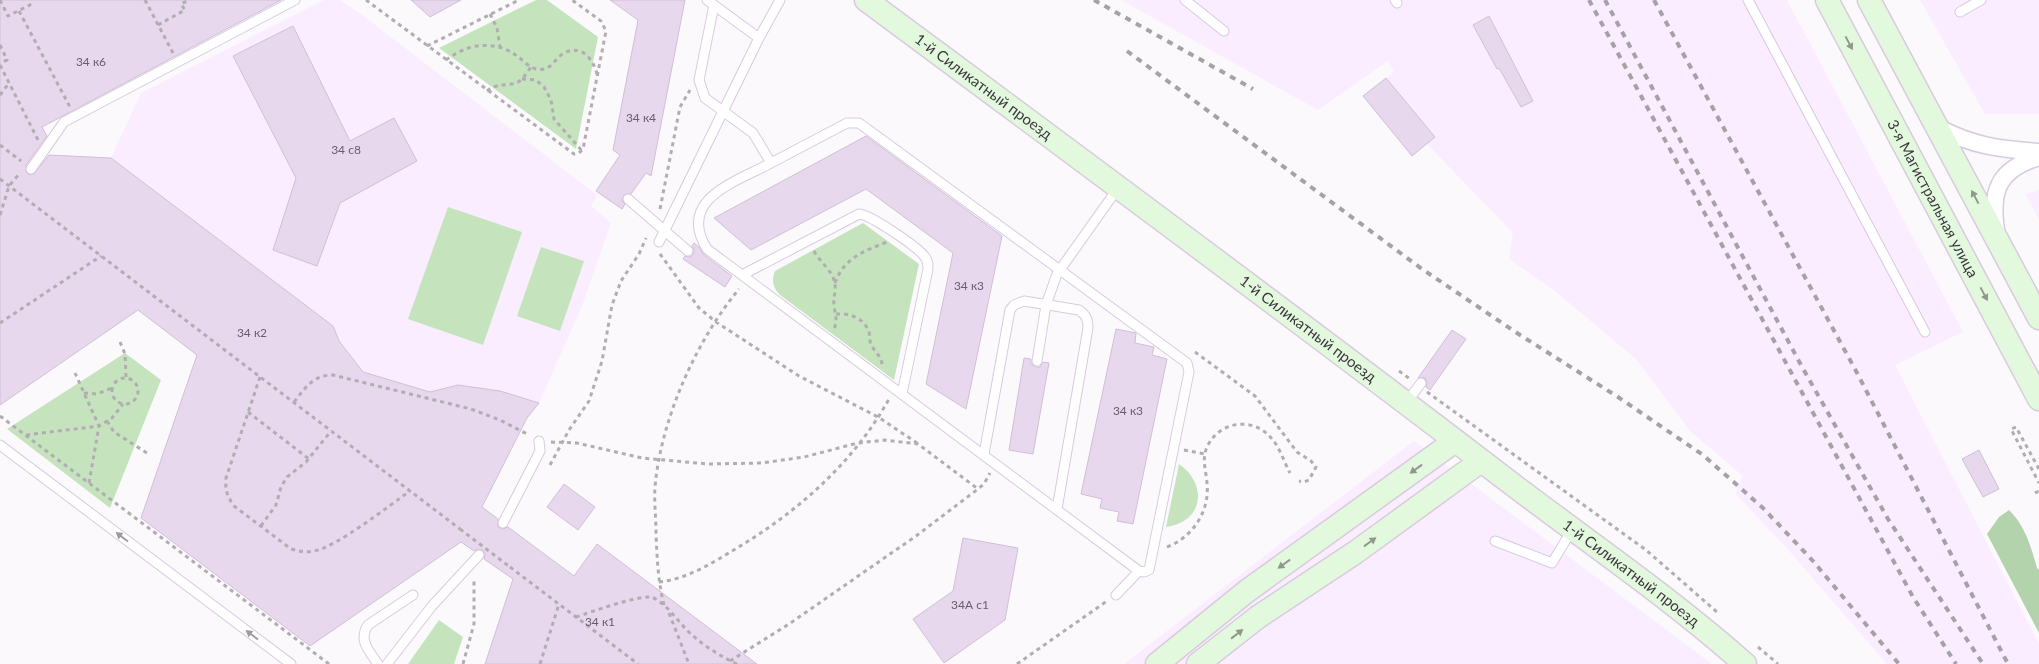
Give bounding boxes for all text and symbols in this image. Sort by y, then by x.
street label: 1-й Силикатный проезд [912,29,1056,143]
one-way arrow [1845,36,1854,50]
house number: 34 к6 [76,54,106,69]
house number: 34 к4 [626,110,656,125]
street label: 3-я Магистральная улица [1884,116,1983,280]
house number: 34 с8 [331,142,361,157]
one-way arrow [1971,190,1979,205]
street label: 1-й Силикатный проезд [1237,271,1380,386]
house number: 34 к3 [954,278,984,293]
one-way arrow [1979,288,1988,301]
house number: 34 к2 [237,325,267,340]
house number: 34 к3 [1113,403,1143,418]
one-way arrow [1409,464,1423,474]
street label: 1-й Силикатный проезд [1560,515,1704,630]
one-way arrow [116,531,129,542]
one-way arrow [1363,536,1376,547]
one-way arrow [1278,559,1291,570]
house number: 34А с1 [951,597,989,612]
house number: 34 к1 [585,614,615,629]
one-way arrow [1230,628,1243,639]
one-way arrow [246,629,259,640]

